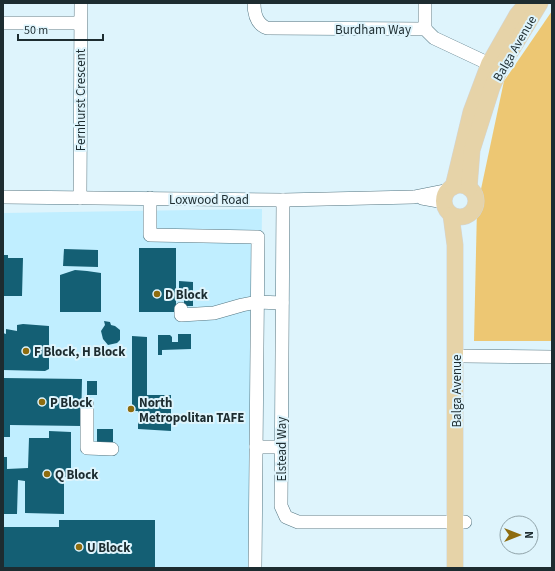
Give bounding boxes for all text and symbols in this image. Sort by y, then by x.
street label: Balga Avenue [489,12,541,85]
scale bar [18,16,103,42]
street label: Burdham Way [335,21,411,39]
text: 50 m [24,22,48,39]
street label: Fernhurst Crescent [72,48,90,151]
street label: Loxwood Road [169,191,249,209]
place label: D Block [165,286,209,304]
marker: D Block [152,289,162,299]
place label: F Block, H Block [34,343,126,361]
marker: F Block, H Block [21,346,31,356]
street label: Balga Avenue [448,354,466,428]
place label: P Block [50,394,93,412]
place label: North Metropolitan TAFE [139,394,244,427]
marker: P Block [37,397,47,407]
marker: North Metropolitan TAFE [126,404,136,414]
street label: Elstead Way [273,417,291,481]
place label: Q Block [55,466,99,484]
marker: Q Block [42,469,52,479]
north arrow [499,515,539,555]
text: N [521,531,536,539]
place label: U Block [87,539,131,557]
marker: U Block [74,542,84,552]

